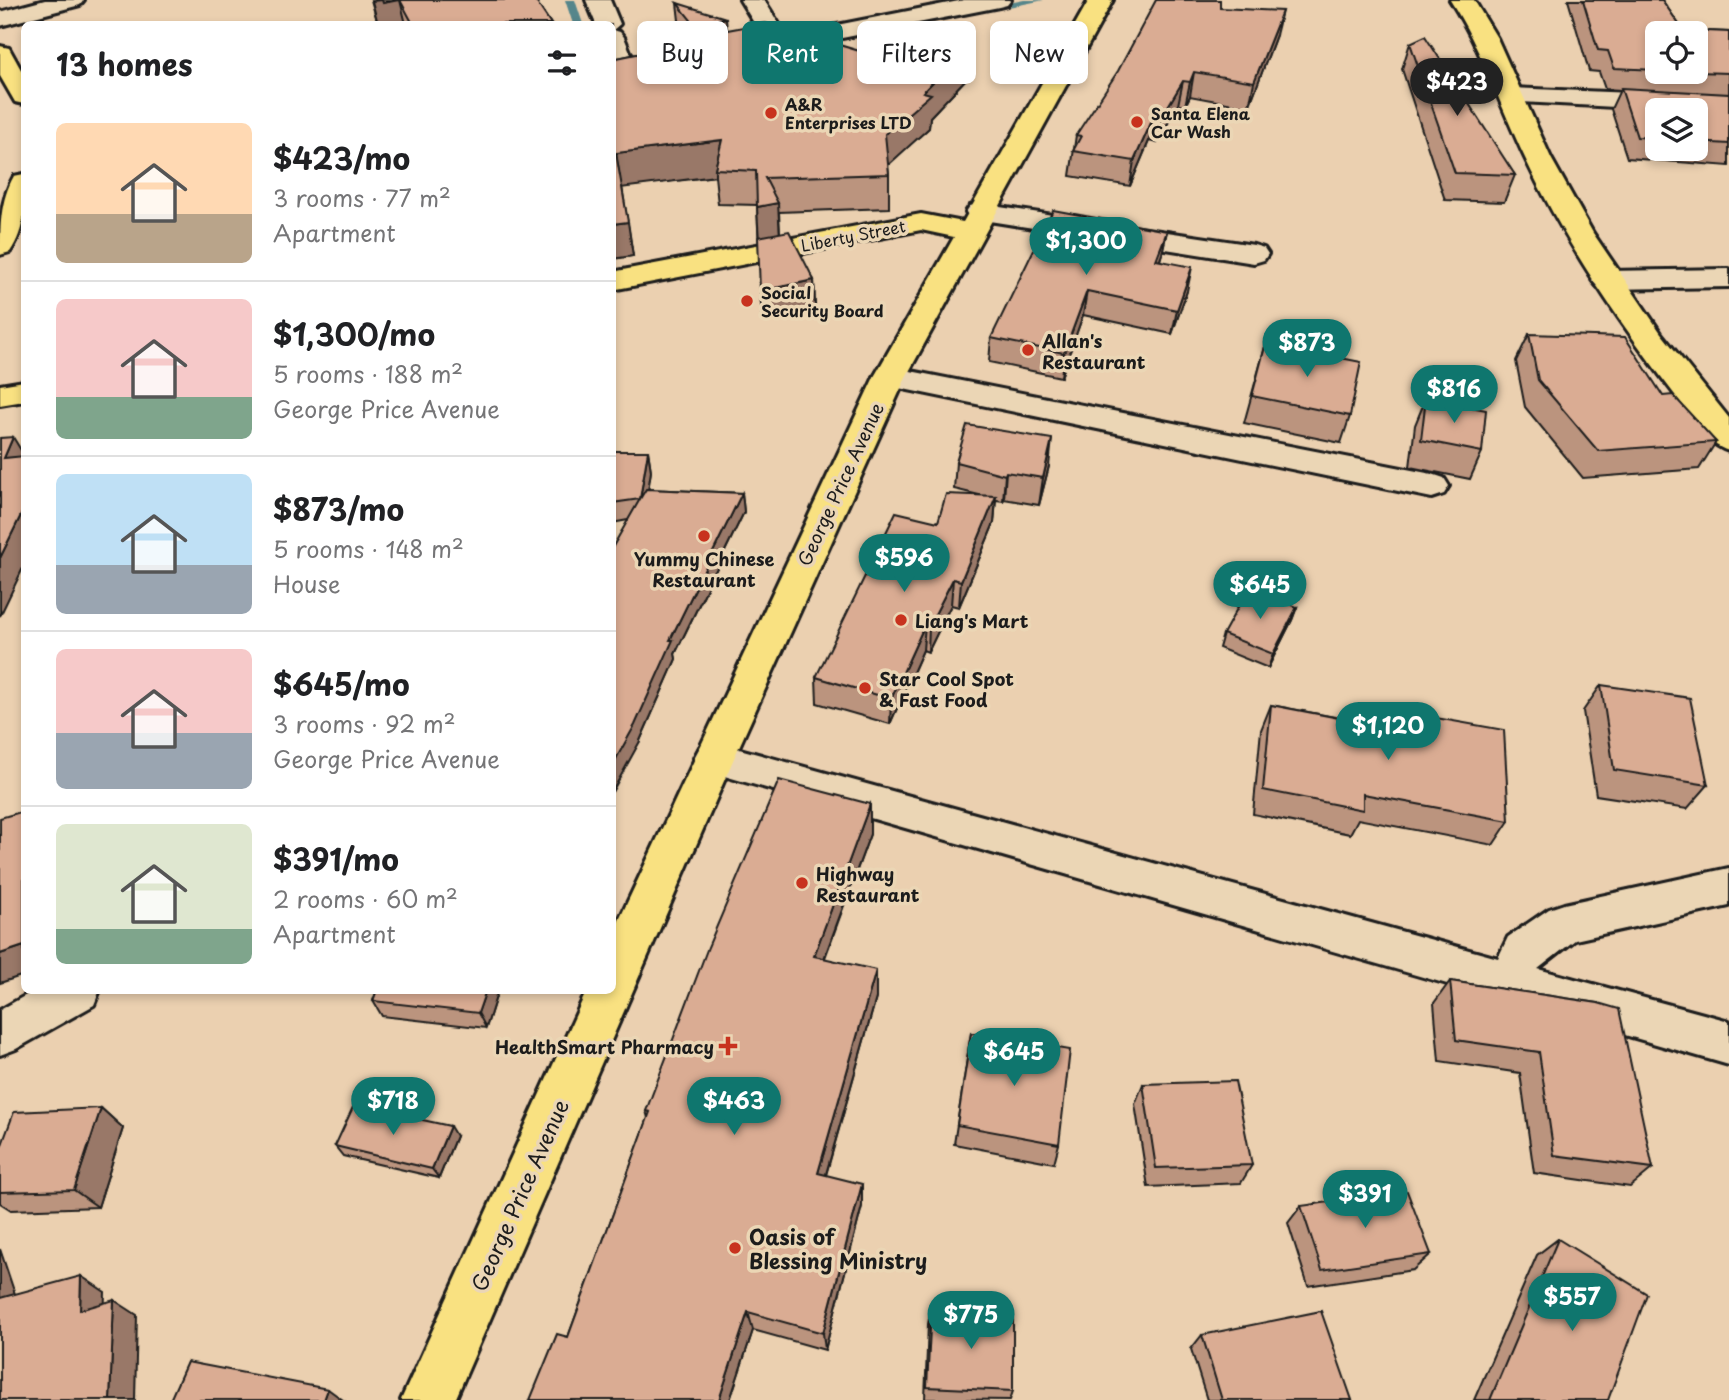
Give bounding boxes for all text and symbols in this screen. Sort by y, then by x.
chip: Buy [637,21,728,84]
chip: Rent [742,21,843,84]
chip: Filters [857,21,976,84]
chip: New [990,21,1088,84]
map controls [1645,21,1708,161]
button: locate [1645,21,1708,84]
text: 13 homes [56,41,193,86]
icon: filters [543,44,581,82]
pin: $423 [1416,58,1498,118]
text: $423 [1426,63,1488,98]
place label: A&R Enterprises LTD [785,92,912,134]
button: layers [1645,98,1708,161]
place label: Santa Elena Car Wash [1151,101,1251,143]
marker: A&R Enterprises LTD [763,105,779,121]
marker: Santa Elena Car Wash [1129,114,1145,130]
text: $423/mo [273,135,410,180]
icon: home [112,151,196,235]
text: 3 rooms · 77 m² [273,180,451,215]
street label: Liberty Street [799,213,908,257]
text: Apartment [273,215,396,250]
pin: $1,300 [1029,218,1143,277]
text: $1,300 [1045,222,1127,257]
place label: Social Security Board [761,280,884,322]
marker: Social Security Board [739,293,755,309]
text: $1,300/mo [273,311,435,356]
pin: $873 [1266,320,1348,379]
text: $873 [1279,324,1335,359]
icon: home [112,327,196,411]
place label: Allan's Restaurant [1041,327,1146,375]
marker: Allan's Restaurant [1020,342,1036,358]
text: 5 rooms · 188 m² [273,356,463,391]
pin: $816 [1413,366,1495,425]
text: $816 [1427,370,1481,405]
text: George Price Avenue [273,391,500,426]
street label: George Price Avenue [790,398,890,570]
text: $873/mo [273,486,404,531]
icon: home [112,502,196,586]
marker: Yummy Chinese Restaurant [696,528,712,544]
text: 5 rooms · 148 m² [273,531,464,566]
pin: $596 [863,534,945,594]
text: $596 [875,539,933,574]
place label: Yummy Chinese Restaurant [634,545,775,593]
pin: $645 [1219,562,1301,621]
text: House [273,566,340,601]
text: $645 [1229,566,1291,601]
place label: Liang's Mart [915,607,1029,634]
marker: Liang's Mart [893,612,909,628]
text: $645/mo [273,661,410,706]
place label: Star Cool Spot & Fast Food [879,665,1014,713]
icon: home [112,677,196,761]
marker: Star Cool Spot & Fast Food [857,680,873,696]
pin: $1,120 [1331,702,1445,762]
text: 3 rooms · 92 m² [273,706,456,741]
text: $1,120 [1352,707,1424,742]
text: George Price Avenue [273,741,500,776]
text: $391/mo [273,836,399,881]
icon: home [112,852,196,936]
place label: Highway Restaurant [816,860,920,908]
marker: Highway Restaurant [794,875,810,891]
text: 2 rooms · 60 m² [273,881,458,916]
text: Apartment [273,916,396,951]
pin: $645 [973,1028,1055,1088]
place label: HealthSmart Pharmacy [495,1033,714,1060]
text: $645 [983,1033,1045,1068]
marker: HealthSmart Pharmacy [720,1038,736,1054]
pin: $718 [352,1078,434,1137]
pin: $463 [693,1078,775,1137]
text: $718 [367,1082,419,1117]
text: $463 [703,1082,765,1117]
street label: George Price Avenue [462,1094,576,1296]
pin: $391 [1324,1170,1406,1230]
text: $391 [1339,1175,1391,1210]
place label: Oasis of Blessing Ministry [749,1220,927,1276]
marker: Oasis of Blessing Ministry [727,1240,743,1256]
pin: $557 [1531,1274,1613,1333]
text: $557 [1544,1278,1600,1313]
pin: $775 [930,1292,1012,1351]
text: $775 [944,1296,998,1331]

